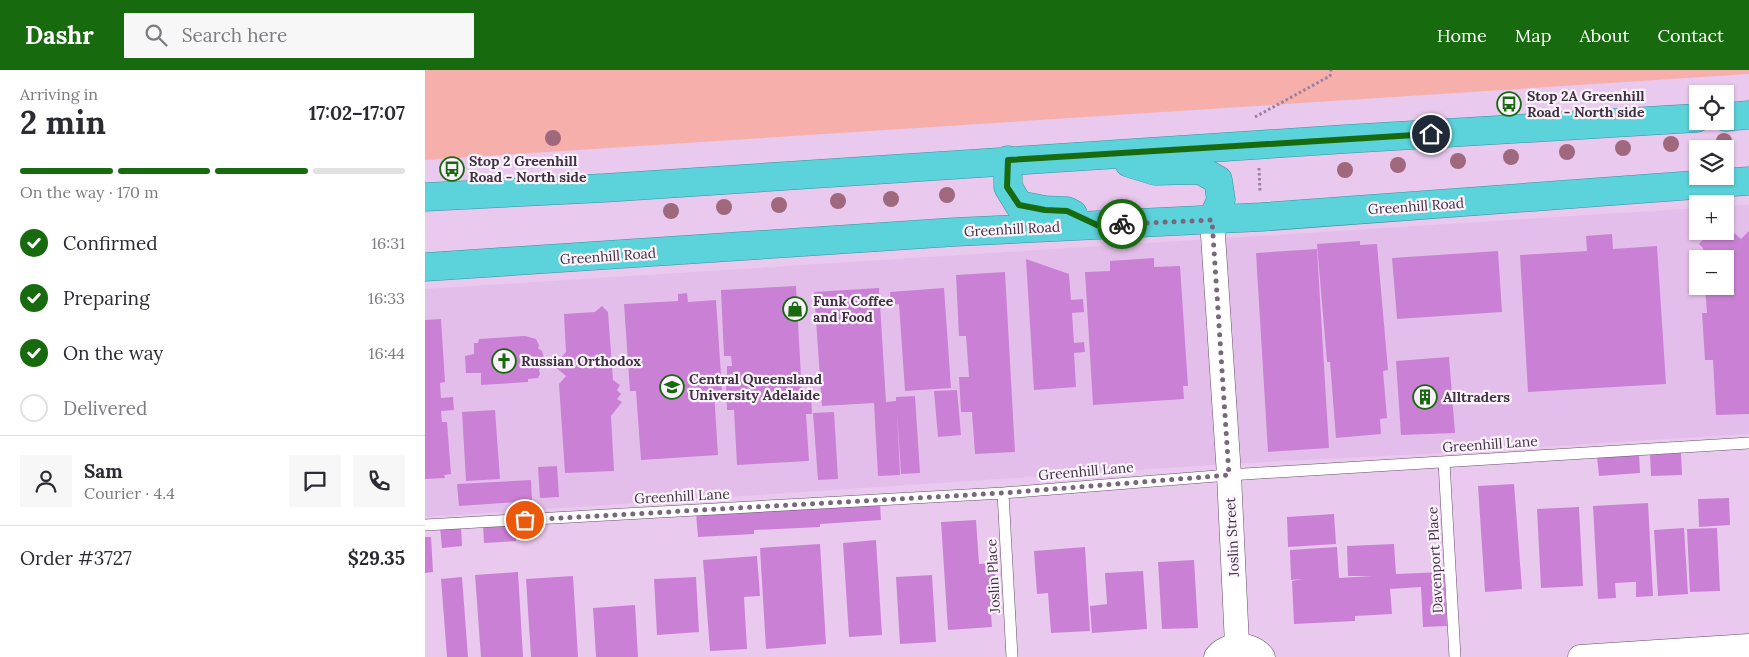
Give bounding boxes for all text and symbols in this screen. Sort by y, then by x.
search box [124,13,474,58]
text: Dashr [25,20,94,51]
icon: search [142,21,170,49]
text: Search here [182,23,287,47]
text: Home [1437,24,1487,47]
text: Map [1515,24,1551,47]
text: About [1579,24,1629,47]
text: Contact [1657,24,1724,47]
text: Arriving in [20,84,98,104]
map controls [1689,85,1734,295]
button: locate [1689,85,1734,130]
place label: Stop 2A Greenhill Road - North side [1527,87,1645,121]
bus stop icon: Stop 2A Greenhill Road - North side [1496,91,1522,117]
text: 17:02–17:07 [309,101,405,125]
text: 2 min [20,102,106,143]
pin [1410,113,1452,155]
icon: home [1417,120,1445,148]
button: layers [1689,140,1734,185]
place label: Stop 2 Greenhill Road - North side [469,152,587,186]
bus stop icon: Stop 2 Greenhill Road - North side [439,156,465,182]
text: On the way · 170 m [20,182,159,202]
street label: Greenhill Road [1367,194,1465,218]
button: + [1689,195,1734,240]
courier [1097,199,1147,249]
icon: bike [1108,210,1136,238]
street label: Greenhill Road [963,217,1061,241]
icon: check [20,229,48,257]
text: Confirmed [63,231,158,255]
text: 16:31 [371,233,405,253]
street label: Greenhill Road [559,244,657,268]
button: − [1689,250,1734,295]
icon: check [20,284,48,312]
text: Preparing [63,286,150,310]
text: 16:33 [368,288,405,308]
place label: Funk Coffee and Food [813,292,894,326]
shop icon: Funk Coffee and Food [782,296,808,322]
icon: check [20,339,48,367]
text: On the way [63,341,163,365]
text: 16:44 [369,343,405,363]
church icon: Russian Orthodox [491,348,517,374]
place label: Russian Orthodox [521,352,641,370]
place label: Central Queensland University Adelaide [689,370,822,404]
school or university icon: Central Queensland University Adelaide [659,374,685,400]
building icon: Alltraders [1412,384,1438,410]
place label: Alltraders [1443,388,1510,406]
text: Delivered [63,396,147,420]
street label: Greenhill Lane [1442,432,1539,456]
button: person [20,455,72,507]
button: chat [289,455,341,507]
button: phone [353,455,405,507]
street label: Greenhill Lane [1038,458,1135,484]
text: Sam [84,459,123,483]
text: Courier · 4.4 [84,483,175,503]
street label: Greenhill Lane [634,484,731,507]
street label: Joslin Street [1221,496,1243,578]
pin [504,499,546,541]
icon: bag [511,506,539,534]
street label: Davenport Place [1423,506,1447,614]
street label: Joslin Place [982,538,1004,614]
text: Order #3727 [20,546,132,570]
text: $29.35 [348,546,405,570]

